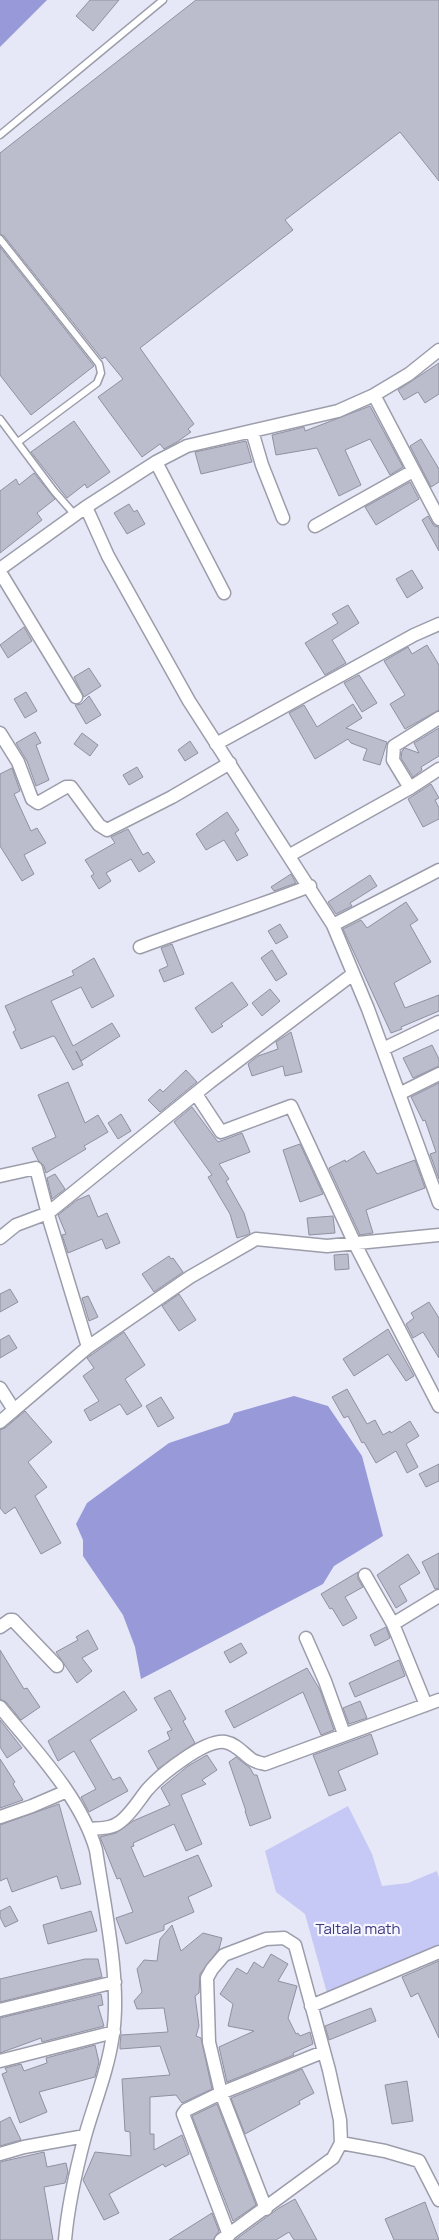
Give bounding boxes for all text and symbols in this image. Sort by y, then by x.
park label: Taltala math [316,1918,401,1939]

